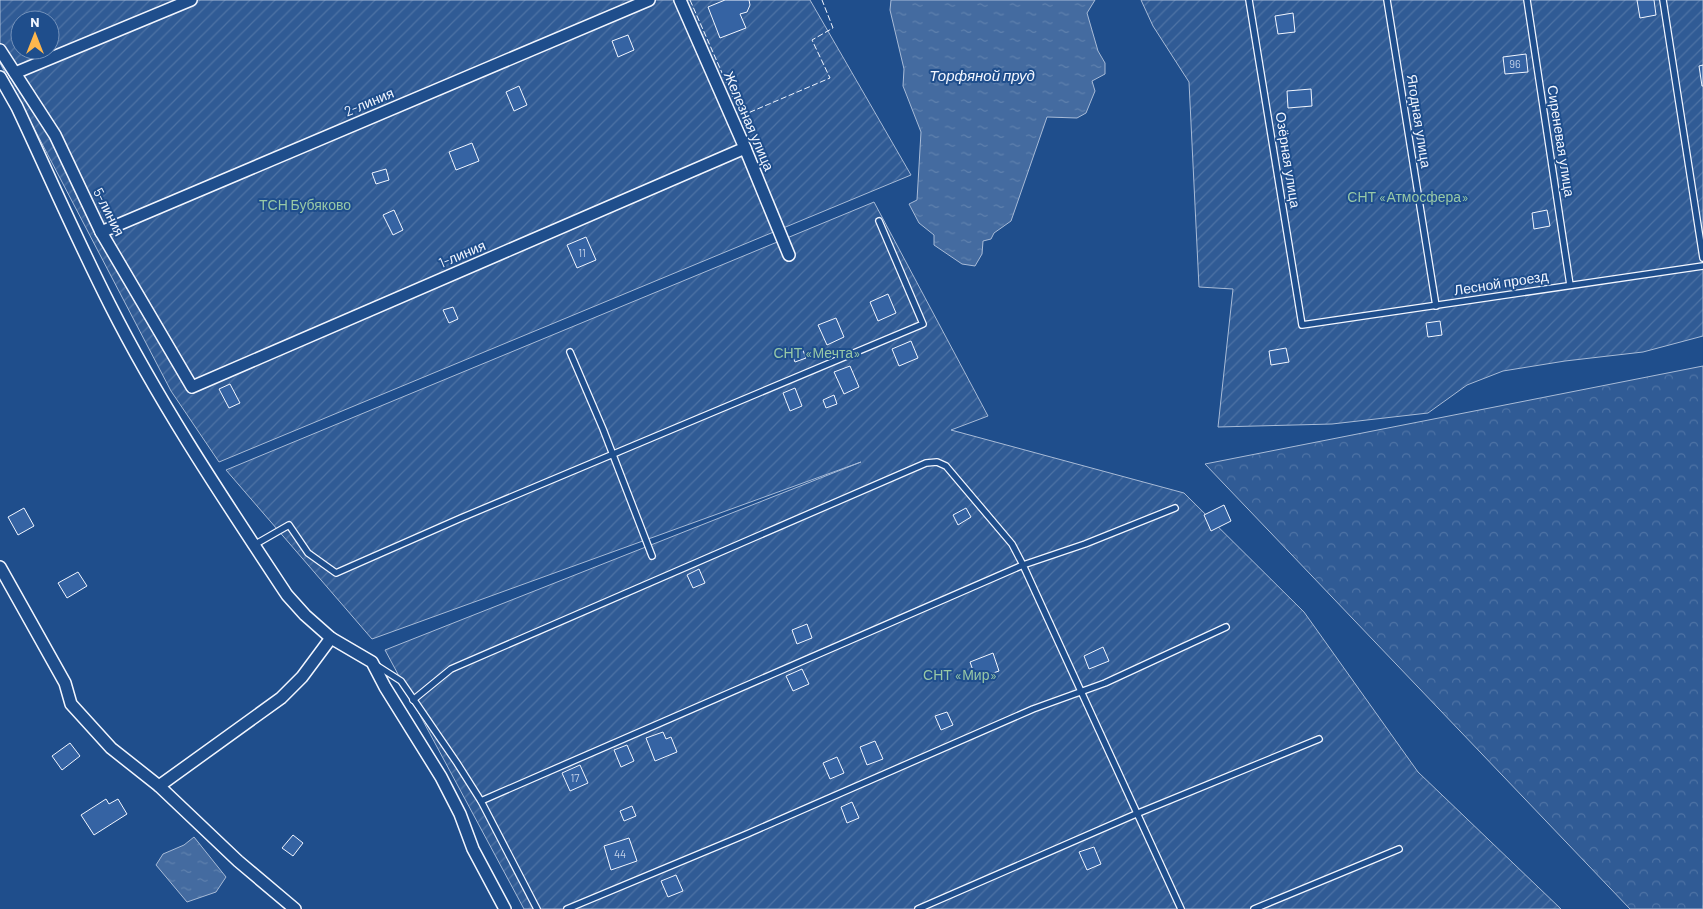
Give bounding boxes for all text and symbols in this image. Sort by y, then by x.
north arrow [10,10,60,60]
text: N [30,13,40,30]
house number: 96 [1509,57,1521,70]
water label: Торфяной пруд [929,66,1035,84]
street label: Железная улица [721,68,778,173]
street label: Ягодная улица [1404,73,1435,169]
street label: 2-линия [341,84,396,120]
street label: Сиреневая улица [1544,84,1579,198]
street label: Озёрная улица [1272,111,1305,209]
street label: 5-линия [90,185,129,239]
park label: СНТ «Атмосфера» [1347,188,1469,205]
park label: ТСН Бубяково [259,196,351,213]
street label: 1-линия [436,236,488,271]
house number: 11 [578,246,586,259]
street label: Лесной проезд [1453,267,1549,298]
park label: СНТ «Мечта» [773,344,861,361]
park label: СНТ «Мир» [923,666,997,683]
house number: 17 [570,771,580,784]
house number: 44 [614,847,626,860]

